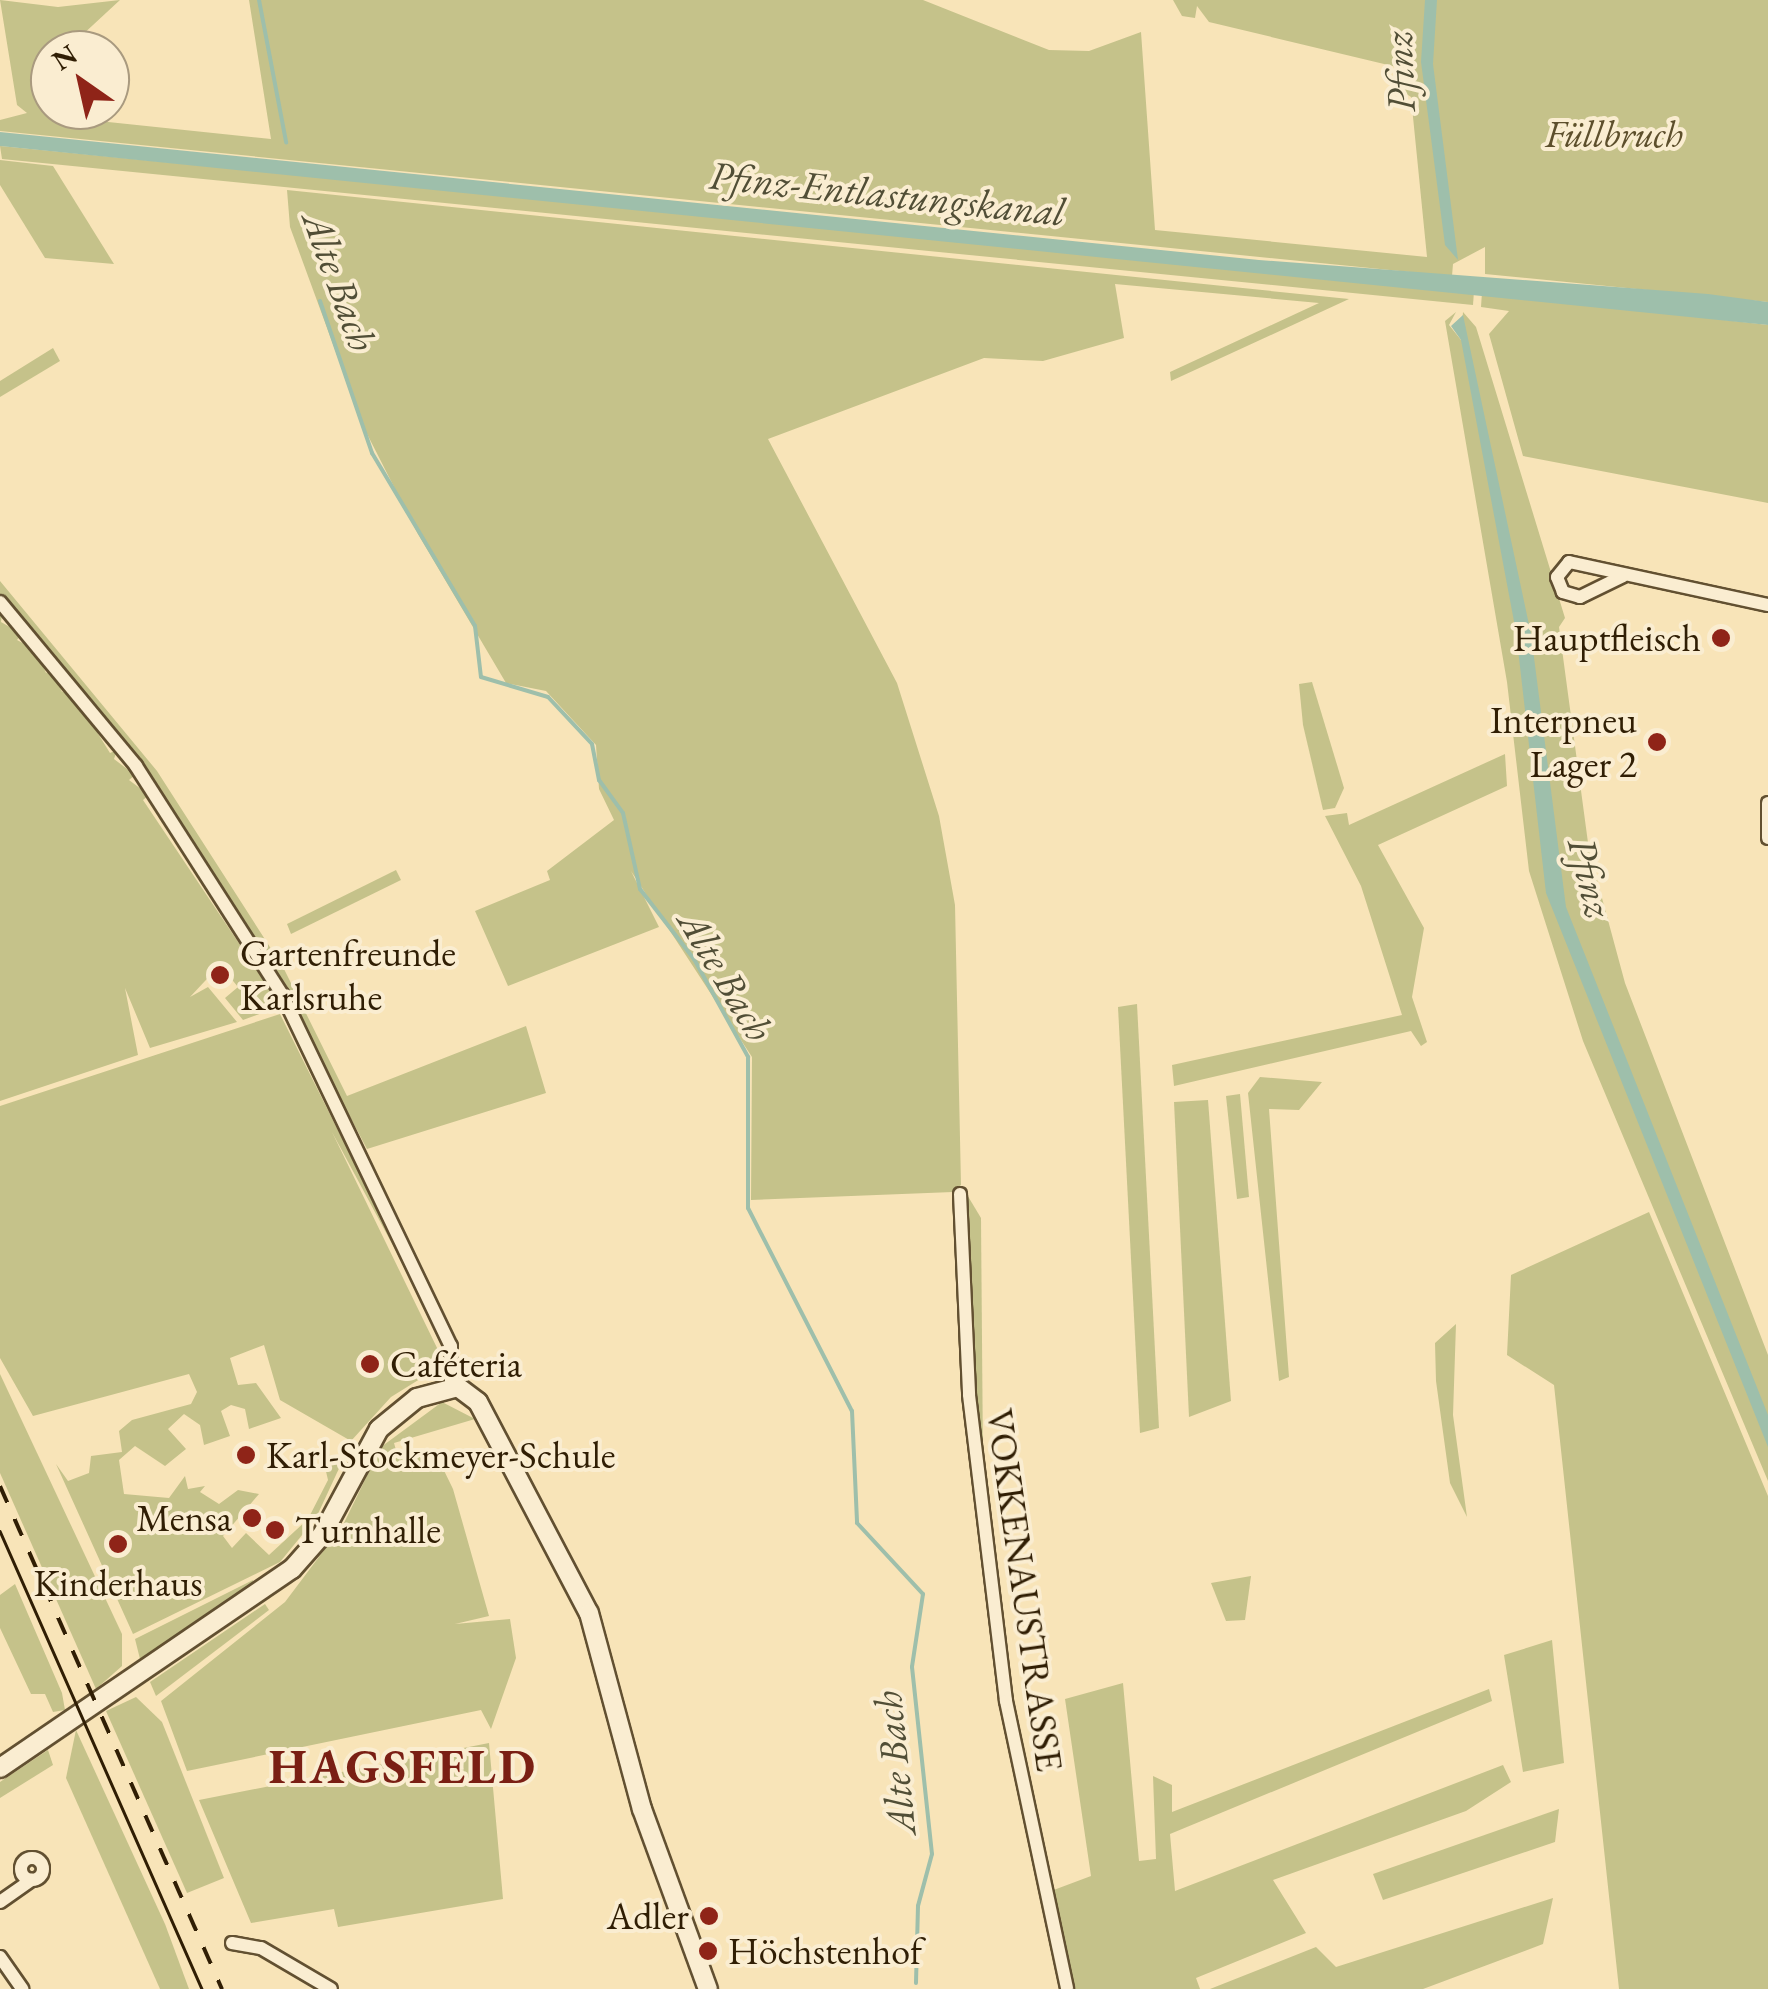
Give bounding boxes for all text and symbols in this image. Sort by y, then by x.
north arrow [30,30,130,130]
water label: Pfinz [1373,30,1425,114]
text: N [45,36,84,78]
park label: Füllbruch [1545,111,1683,157]
water label: Pfinz-Entlastungskanal [707,150,1067,236]
water label: Alte Bach [293,205,387,357]
place label: Hauptfleisch [1513,615,1701,661]
marker: Hauptfleisch [1710,627,1732,649]
place label: Interpneu Lager 2 [1490,697,1637,786]
marker: Interpneu Lager 2 [1646,731,1668,753]
water label: Pfinz [1558,832,1624,922]
water label: Alte Bach [668,901,784,1049]
place label: Gartenfreunde Karlsruhe [240,930,456,1019]
marker: Gartenfreunde Karlsruhe [209,964,231,986]
place label: Caféteria [390,1341,522,1387]
marker: Caféteria [359,1353,381,1375]
street label: VOKKENAUSTRASSE [977,1406,1073,1774]
place label: Karl-Stockmeyer-Schule [266,1432,616,1478]
marker: Karl-Stockmeyer-Schule [235,1444,257,1466]
place label: Mensa [136,1495,232,1541]
marker: Mensa [241,1507,263,1529]
place label: Turnhalle [295,1507,441,1553]
marker: Turnhalle [264,1519,286,1541]
marker: Kinderhaus [107,1533,129,1555]
place label: Kinderhaus [33,1560,203,1606]
water label: Alte Bach [863,1688,925,1838]
district label: HAGSFELD [269,1738,537,1796]
place label: Adler [607,1893,689,1939]
marker: Adler [698,1905,720,1927]
place label: Höchstenhof [728,1928,922,1974]
marker: Höchstenhof [697,1940,719,1962]

